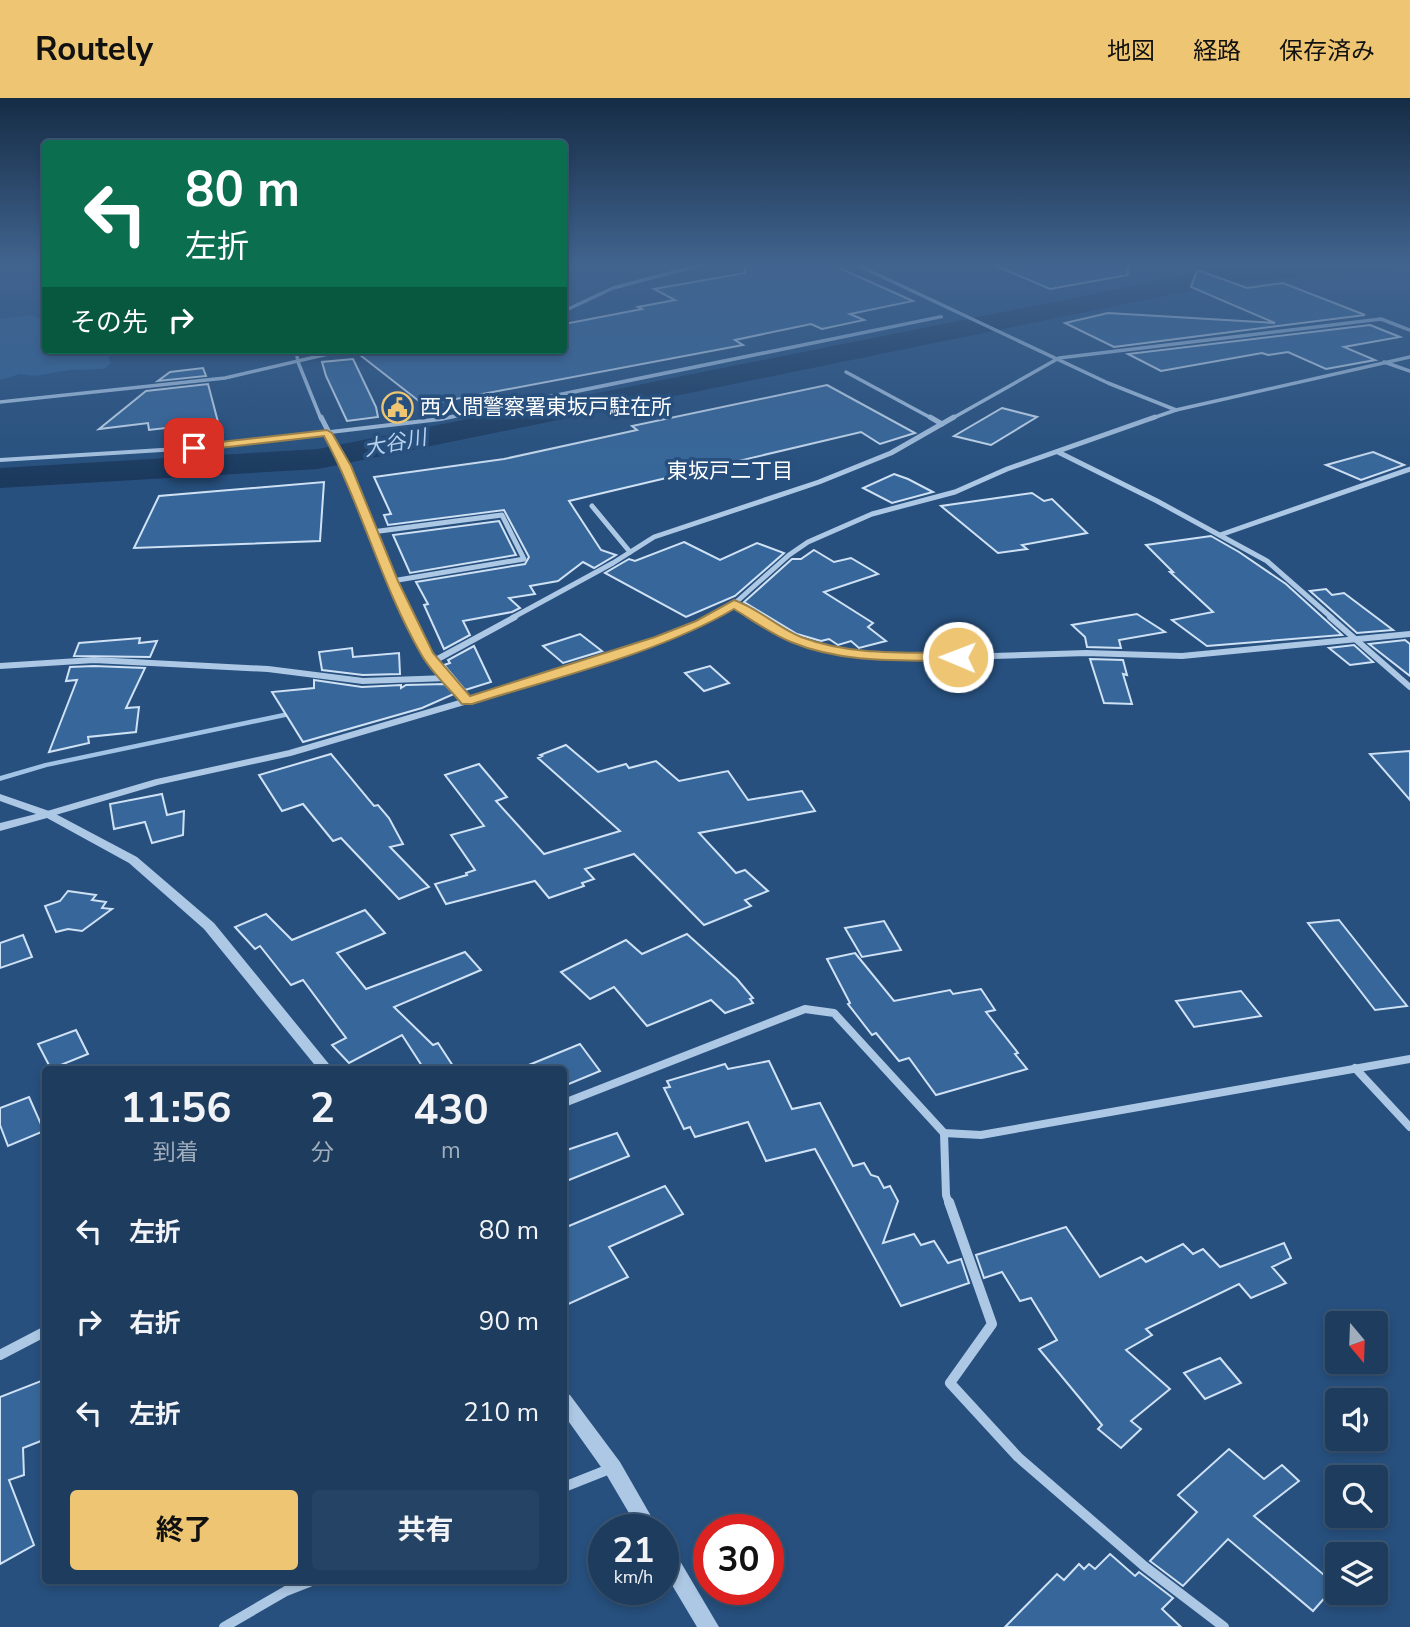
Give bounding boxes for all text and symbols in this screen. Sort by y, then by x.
text: Routely [35,27,153,72]
text: 地図 [1107,35,1155,67]
text: 経路 [1193,35,1241,67]
text: 保存済み [1279,35,1375,67]
text: 80 m [185,156,300,223]
icon: left [70,168,161,259]
text: 左折 [185,225,249,268]
icon: right [162,301,200,339]
text: その先 [70,305,148,340]
public building icon: 西入間警察署東坂戸駐在所 [380,390,414,424]
place label: 西入間警察署東坂戸駐在所 [420,393,672,421]
pin [164,418,224,478]
water label: 大谷川 [361,423,431,463]
icon: arrive [175,429,213,467]
district label: 東坂戸二丁目 [667,457,793,485]
position arrow [921,620,995,694]
text: 11:56 [120,1080,231,1137]
text: 2 [310,1080,335,1137]
text: 430 [413,1082,489,1139]
text: m [441,1135,461,1166]
text: 到着 [153,1137,199,1168]
text: 分 [311,1137,334,1168]
icon: left [70,1212,108,1250]
text: 80 m [479,1213,539,1248]
text: 左折 [129,1215,181,1250]
icon: right [70,1303,108,1341]
text: 90 m [479,1304,539,1339]
text: 右折 [129,1306,181,1341]
north arrow [1325,1311,1388,1374]
map controls [1325,1311,1388,1605]
button: sound [1325,1388,1388,1451]
icon: left [70,1394,108,1432]
text: 210 m [463,1395,539,1430]
text: 左折 [129,1397,181,1432]
button: search [1325,1465,1388,1528]
button: 終了 [70,1490,298,1570]
button: 共有 [312,1490,539,1570]
speed limit sign: 30 [693,1514,784,1605]
text: 21 [612,1527,655,1574]
button: layers [1325,1542,1388,1605]
text: km/h [614,1565,653,1589]

